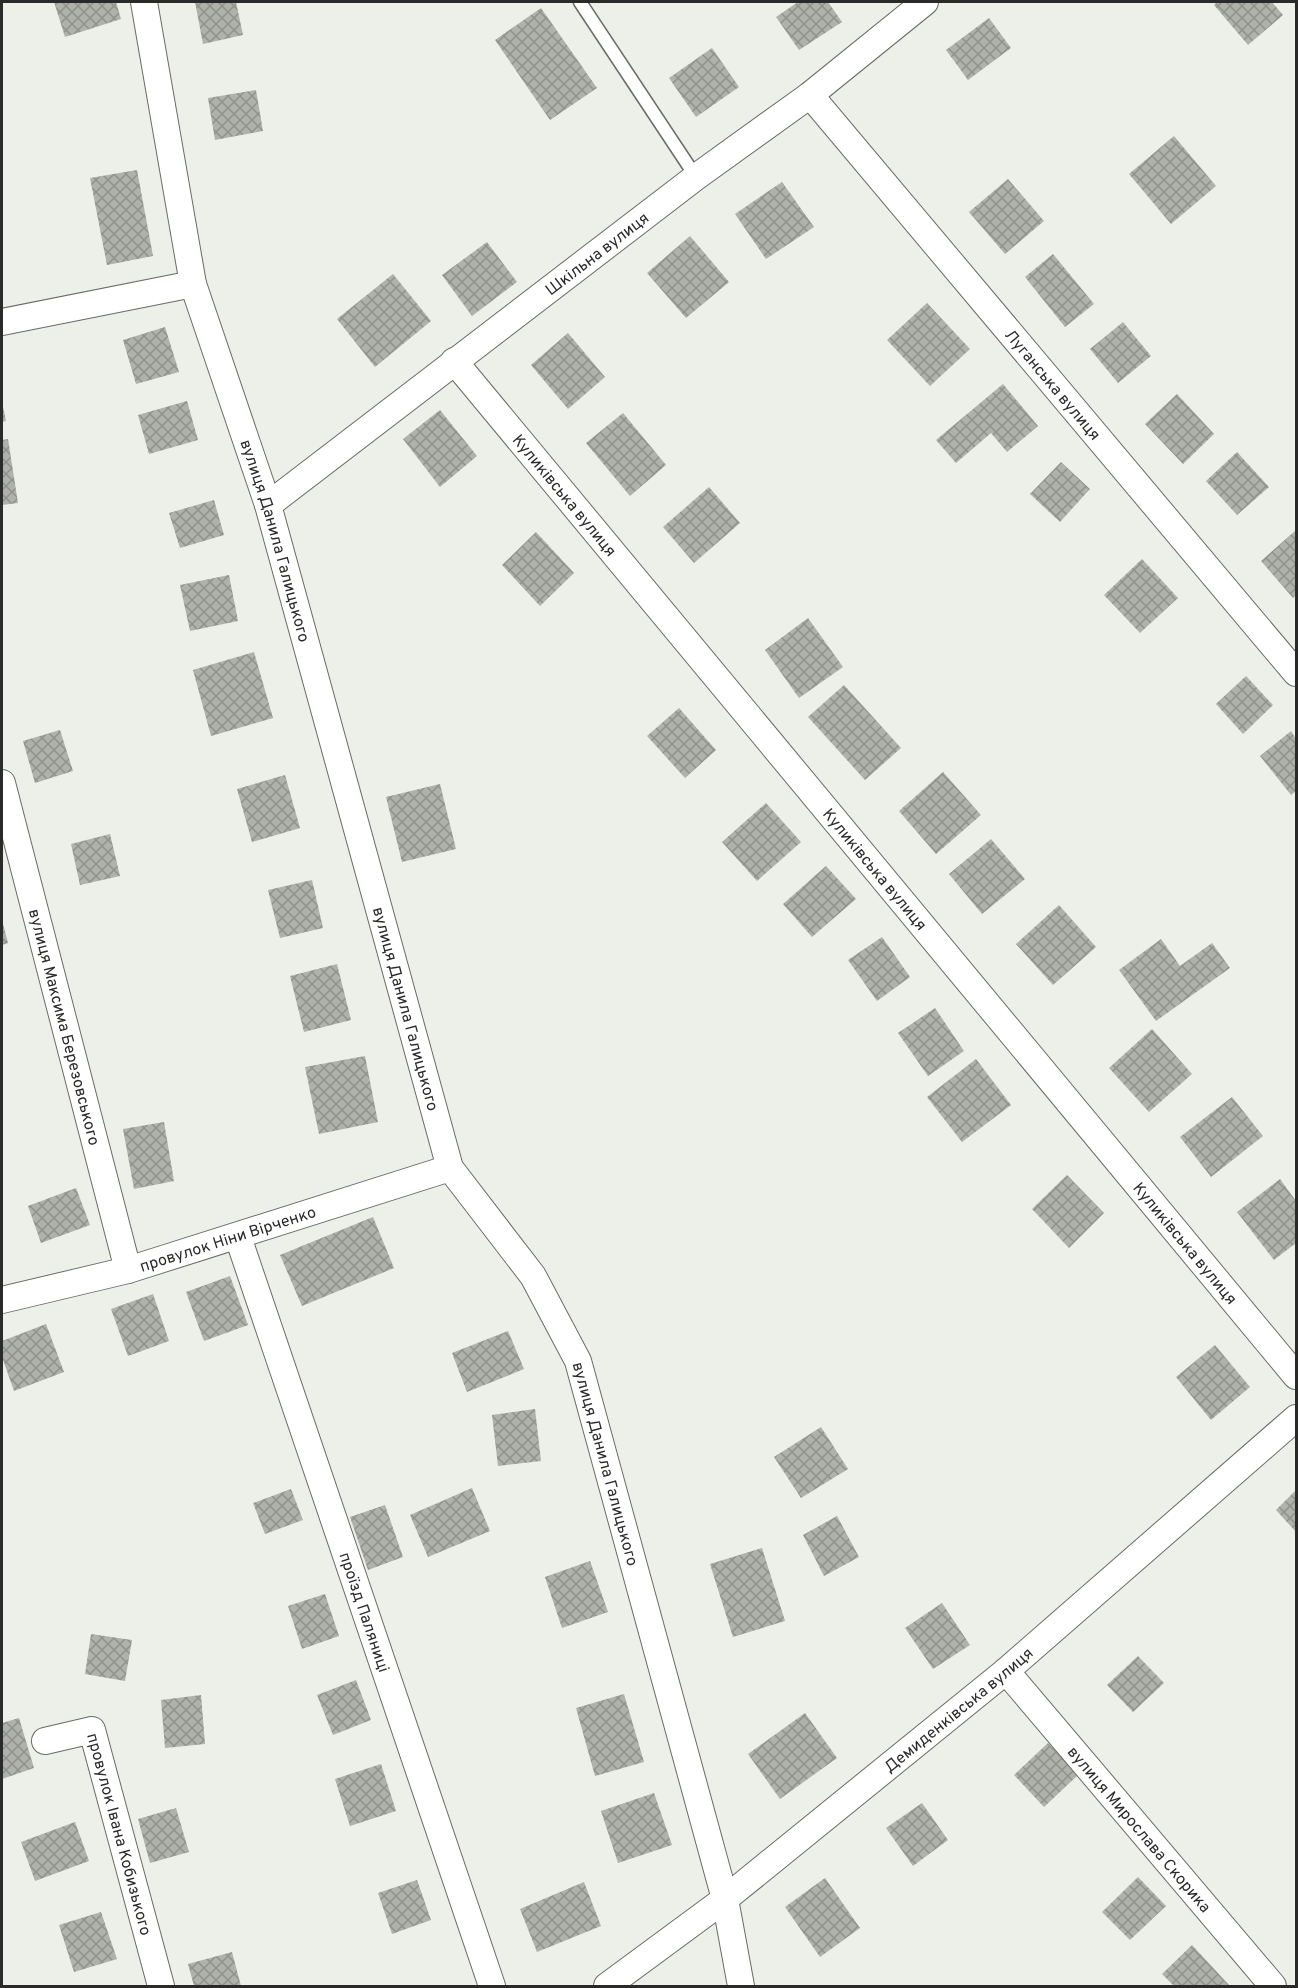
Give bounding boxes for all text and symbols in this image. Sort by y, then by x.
street label: Шкільна вулиця [542,209,654,301]
street label: Луганська вулиця [999,326,1104,445]
street label: Куликівська вулиця [507,431,620,561]
street label: вулиця Данила Галицького [234,437,313,645]
street label: Куликівська вулиця [817,805,930,935]
street label: вулиця Данила Галицького [367,905,442,1114]
street label: вулиця Максима Березовського [23,907,103,1148]
street label: Куликівська вулиця [1128,1179,1241,1309]
street label: провулок Ніни Вірченко [138,1203,319,1278]
street label: вулиця Данила Галицького [567,1360,642,1569]
street label: проїзд Паляниці [334,1550,393,1675]
street label: Демиденківська вулиця [881,1644,1038,1778]
street label: провулок Івана Кобизького [81,1731,155,1938]
street label: вулиця Мирослава Скорика [1062,1743,1214,1917]

